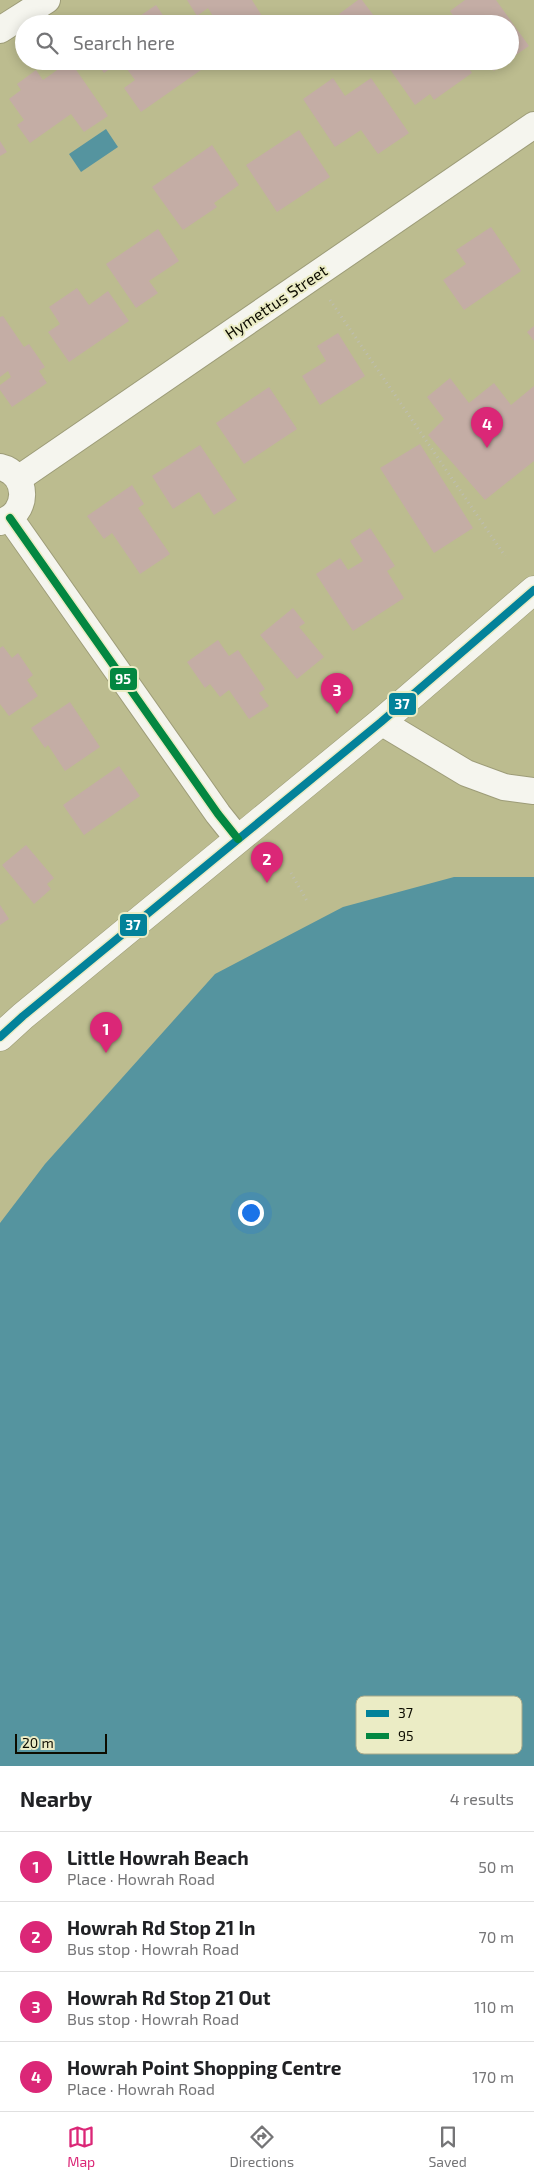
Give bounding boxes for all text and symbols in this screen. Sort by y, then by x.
search box [15,15,519,70]
icon: search [33,29,61,57]
text: Search here [73,31,175,54]
street label: Hymettus Street [221,260,330,343]
pin: 4 [471,407,503,448]
line badge: 95 [109,667,138,691]
text: 95 [115,670,131,687]
pin: 3 [321,673,353,714]
line badge: 37 [388,692,417,716]
text: 37 [394,695,410,712]
pin: 2 [251,842,283,883]
line badge: 37 [119,913,148,937]
text: 37 [125,916,141,933]
pin: 1 [90,1012,122,1053]
your location [238,1200,264,1226]
legend [356,1696,522,1754]
text: 37 [398,1704,413,1721]
text: 95 [398,1727,414,1744]
scale bar [15,1731,108,1754]
text: 20 m [22,1734,54,1751]
text: Nearby [20,1786,92,1811]
text: 4 results [450,1789,514,1808]
text: Little Howrah Beach [67,1846,249,1869]
text: 1 [33,1857,39,1876]
text: 50 m [478,1857,514,1876]
text: Place · Howrah Road [67,1869,215,1888]
text: Howrah Rd Stop 21 In [67,1916,255,1939]
text: 2 [31,1927,41,1946]
text: 70 m [479,1927,514,1946]
text: Bus stop · Howrah Road [67,1939,239,1958]
text: Howrah Rd Stop 21 Out [67,1986,271,2009]
text: 3 [31,1997,41,2016]
text: 110 m [474,1997,514,2016]
text: Bus stop · Howrah Road [67,2009,239,2028]
text: Howrah Point Shopping Centre [67,2056,341,2079]
text: 4 [31,2067,41,2086]
text: 170 m [472,2067,514,2086]
text: Place · Howrah Road [67,2079,215,2098]
tab: Map [67,2123,95,2170]
tab: Directions [230,2123,294,2170]
tab: Saved [428,2123,467,2170]

